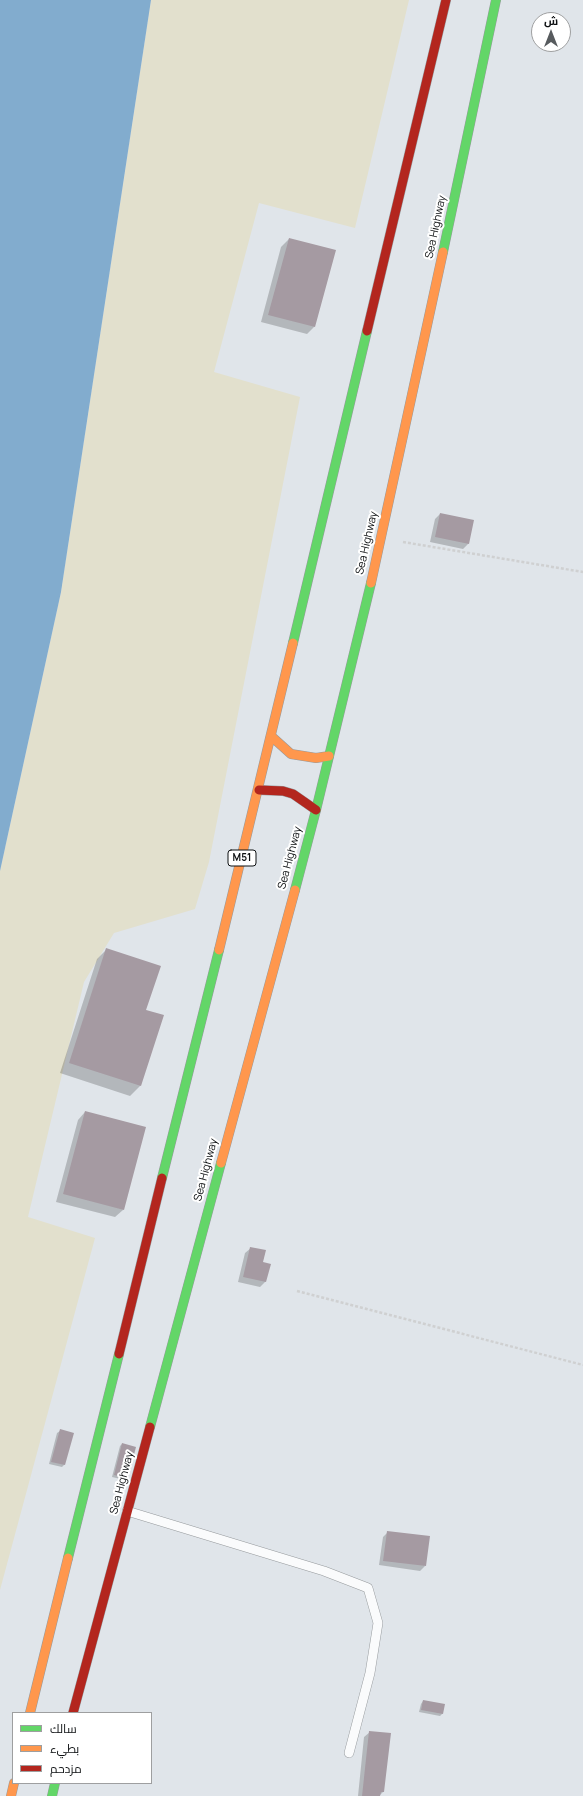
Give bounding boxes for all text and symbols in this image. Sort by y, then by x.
north arrow [531,12,571,52]
text: ش [544,13,558,28]
street label: Sea Highway [423,194,449,260]
street label: Sea Highway [353,510,381,576]
street label: Sea Highway [275,825,305,891]
road number: M51 [228,850,256,866]
street label: Sea Highway [191,1137,221,1203]
street label: Sea Highway [107,1450,137,1516]
legend [12,1712,152,1784]
text: سالك [50,1720,77,1737]
text: بطيء [50,1740,79,1757]
text: مزدحم [50,1760,82,1777]

